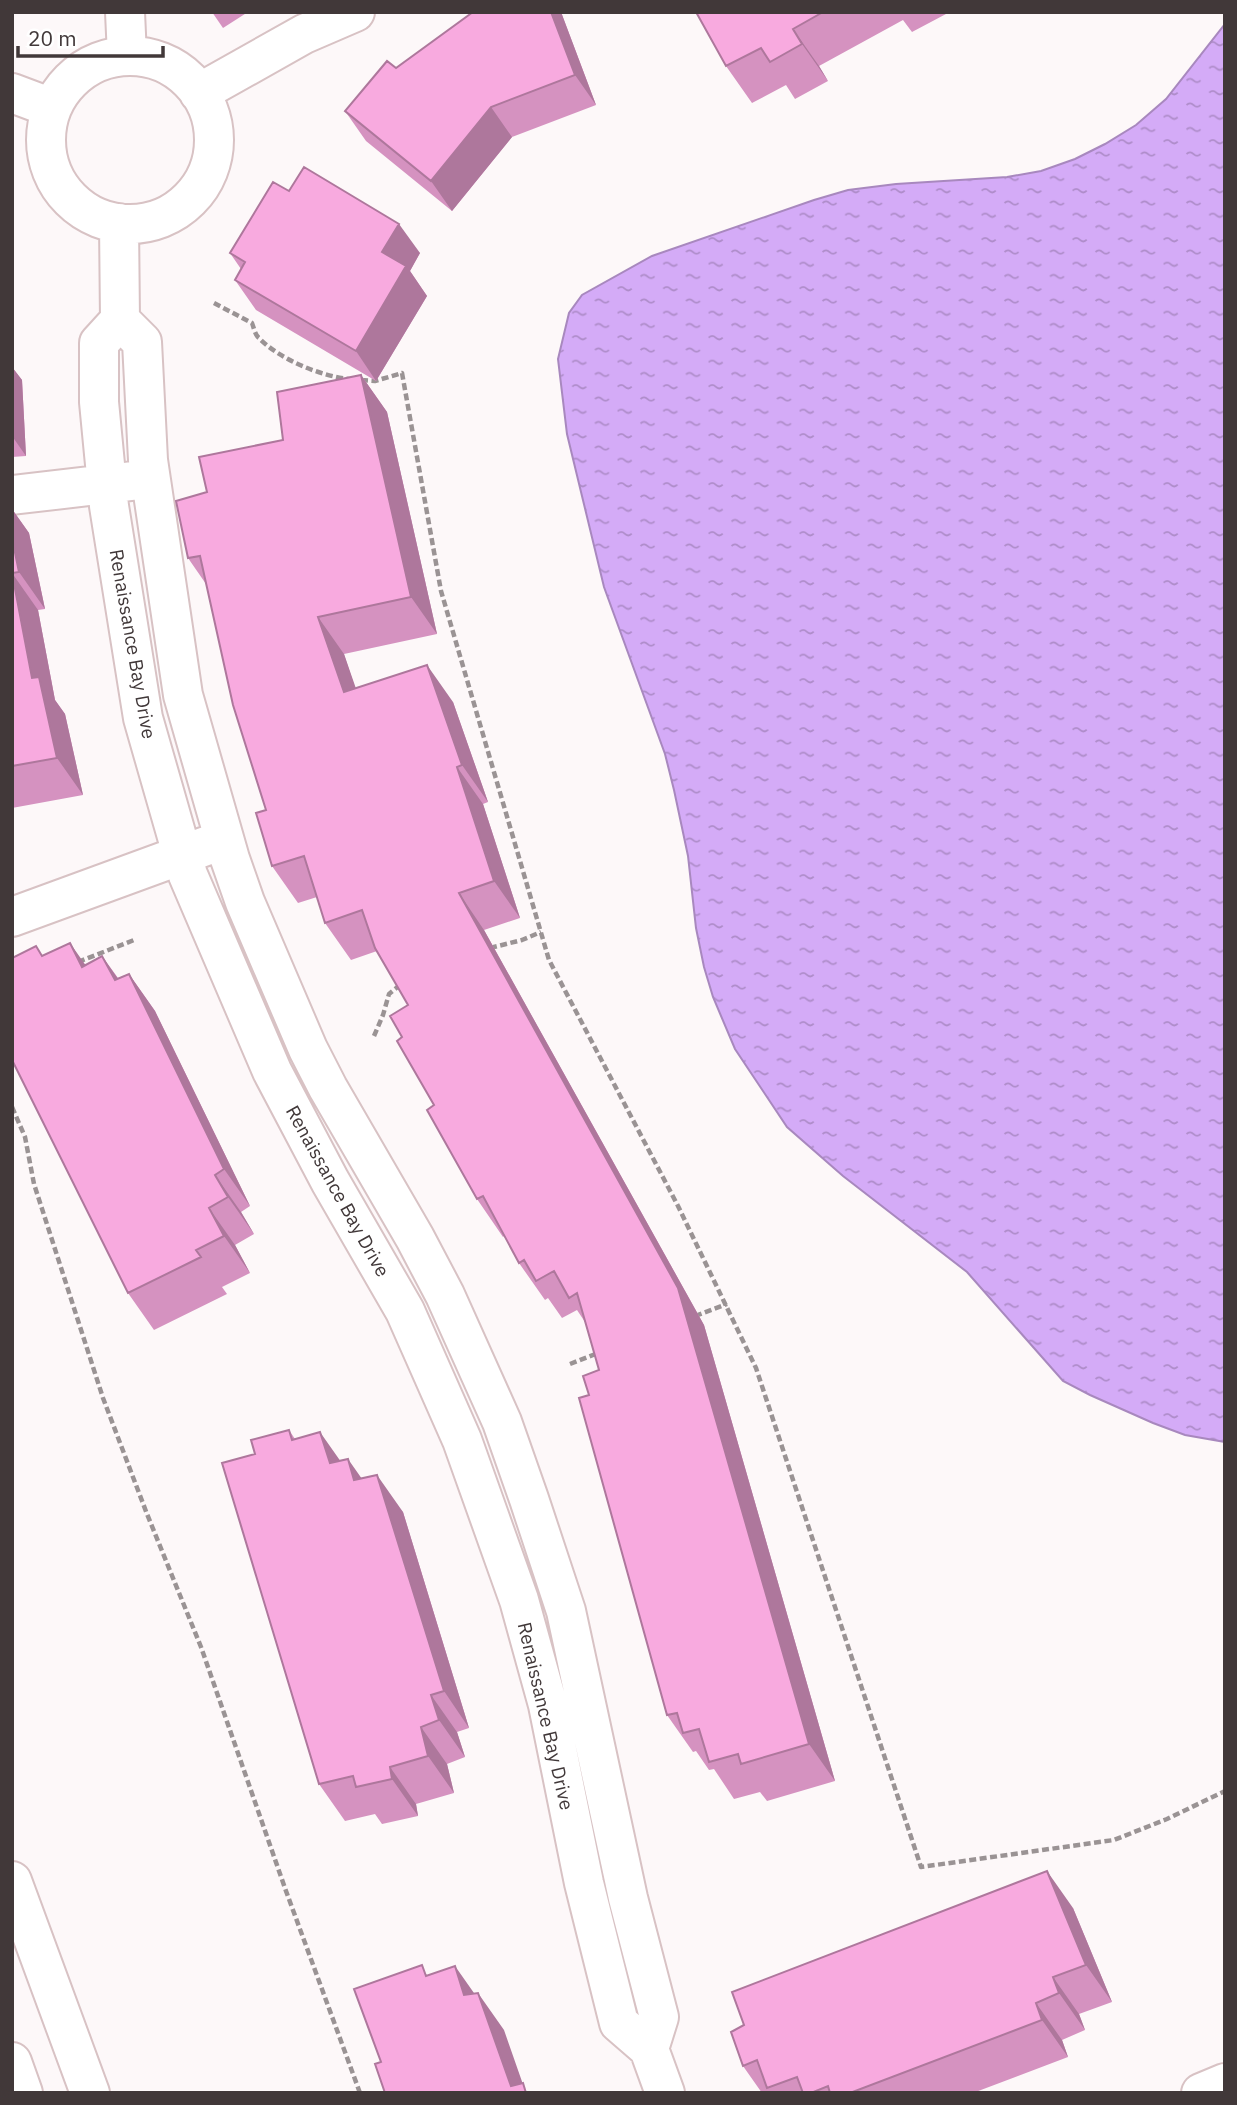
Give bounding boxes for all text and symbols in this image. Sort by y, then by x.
scale bar [18,14,163,58]
text: 20 m [28,24,77,52]
street label: Renaissance Bay Drive [104,547,162,741]
street label: Renaissance Bay Drive [281,1101,395,1281]
street label: Renaissance Bay Drive [513,1620,579,1812]

